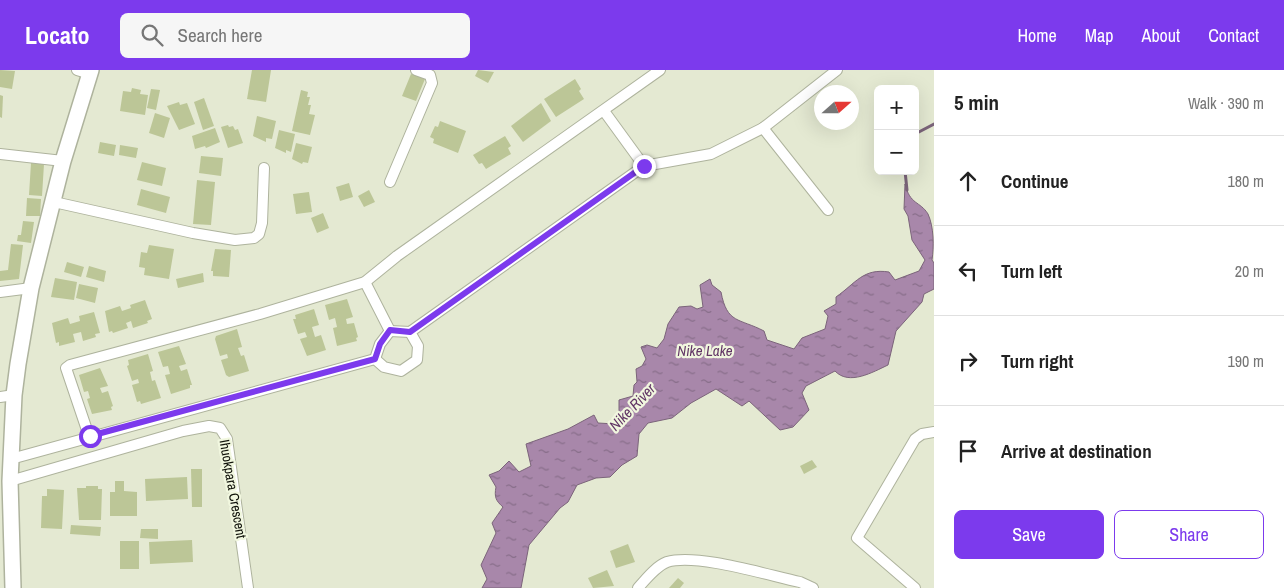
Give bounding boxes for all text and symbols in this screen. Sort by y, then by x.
search box [120,13,470,58]
text: Locato [25,19,90,51]
icon: search [138,21,166,49]
text: Search here [178,22,262,48]
text: Home [1017,23,1057,48]
text: Map [1085,23,1114,48]
text: About [1142,23,1180,48]
text: Contact [1208,23,1259,48]
north arrow [814,85,859,130]
map controls [874,85,919,175]
button: + [874,85,919,130]
text: 5 min [954,88,999,117]
text: Walk · 390 m [1188,92,1264,114]
button: − [874,130,919,175]
route end [633,155,656,178]
icon: ahead [954,167,982,195]
text: Continue [1001,168,1069,194]
text: 180 m [1228,170,1264,192]
icon: left [954,257,982,285]
text: Turn left [1001,258,1062,284]
text: 20 m [1235,260,1264,282]
water label: Nike Lake [677,340,733,361]
icon: right [954,347,982,375]
text: Turn right [1001,348,1073,374]
text: 190 m [1228,350,1264,372]
water label: Nike River [604,378,660,435]
route start [79,425,102,448]
icon: arrive [954,437,982,465]
street label: Ihuokpara Crescent [215,438,251,540]
text: Arrive at destination [1001,438,1152,464]
button: Save [954,510,1104,559]
button: Share [1114,510,1264,559]

